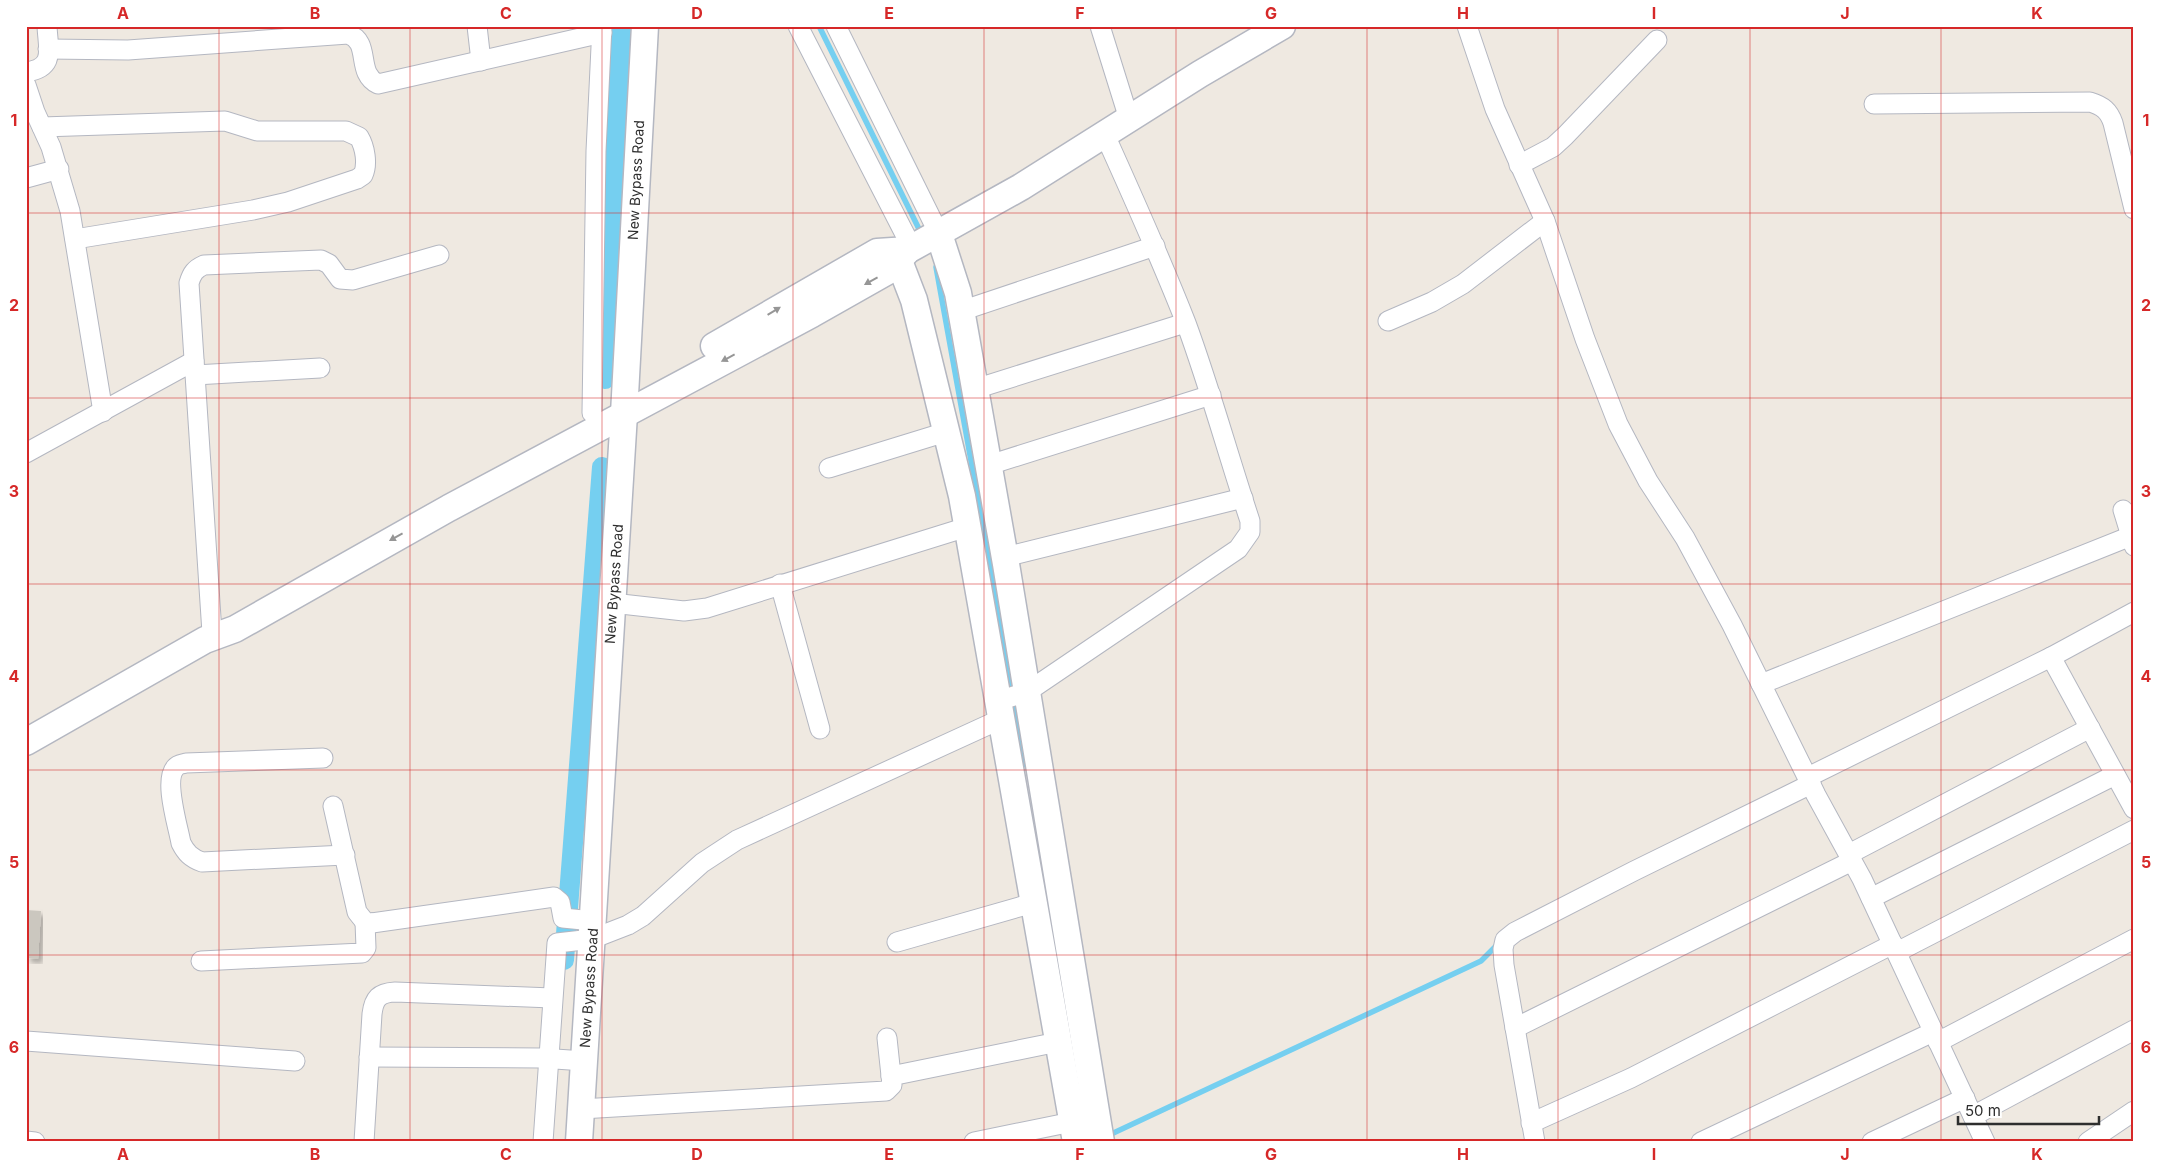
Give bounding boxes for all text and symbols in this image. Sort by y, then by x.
text: A [117,3,129,23]
text: B [310,3,320,23]
text: C [500,3,512,23]
text: D [691,3,703,23]
text: E [884,3,894,23]
text: F [1075,3,1085,23]
text: G [1265,3,1277,23]
text: H [1457,3,1469,23]
text: I [1652,3,1656,23]
text: J [1840,3,1850,23]
text: K [2031,3,2043,23]
text: 1 [11,110,17,130]
text: 1 [2143,110,2149,130]
street label: New Bypass Road [624,120,647,240]
one-way arrow [864,276,878,285]
text: 2 [9,295,19,315]
text: 2 [2141,295,2151,315]
one-way arrow [767,307,780,316]
one-way arrow [721,354,736,362]
text: 3 [9,481,19,501]
text: 3 [2141,481,2151,501]
street label: New Bypass Road [601,524,626,644]
one-way arrow [389,533,404,541]
text: 4 [9,666,20,686]
text: 4 [2141,666,2152,686]
text: 5 [9,852,19,872]
text: 5 [2141,852,2151,872]
street label: New Bypass Road [576,928,601,1048]
text: 6 [9,1037,19,1057]
text: 6 [2141,1037,2151,1057]
scale bar [1958,1093,2099,1125]
text: 50 m [1965,1101,2001,1120]
text: A [117,1144,129,1164]
text: B [310,1144,320,1164]
text: C [500,1144,512,1164]
text: D [691,1144,703,1164]
text: E [884,1144,894,1164]
text: F [1075,1144,1085,1164]
text: G [1265,1144,1277,1164]
text: H [1457,1144,1469,1164]
text: I [1652,1144,1656,1164]
text: J [1840,1144,1850,1164]
text: K [2031,1144,2043,1164]

